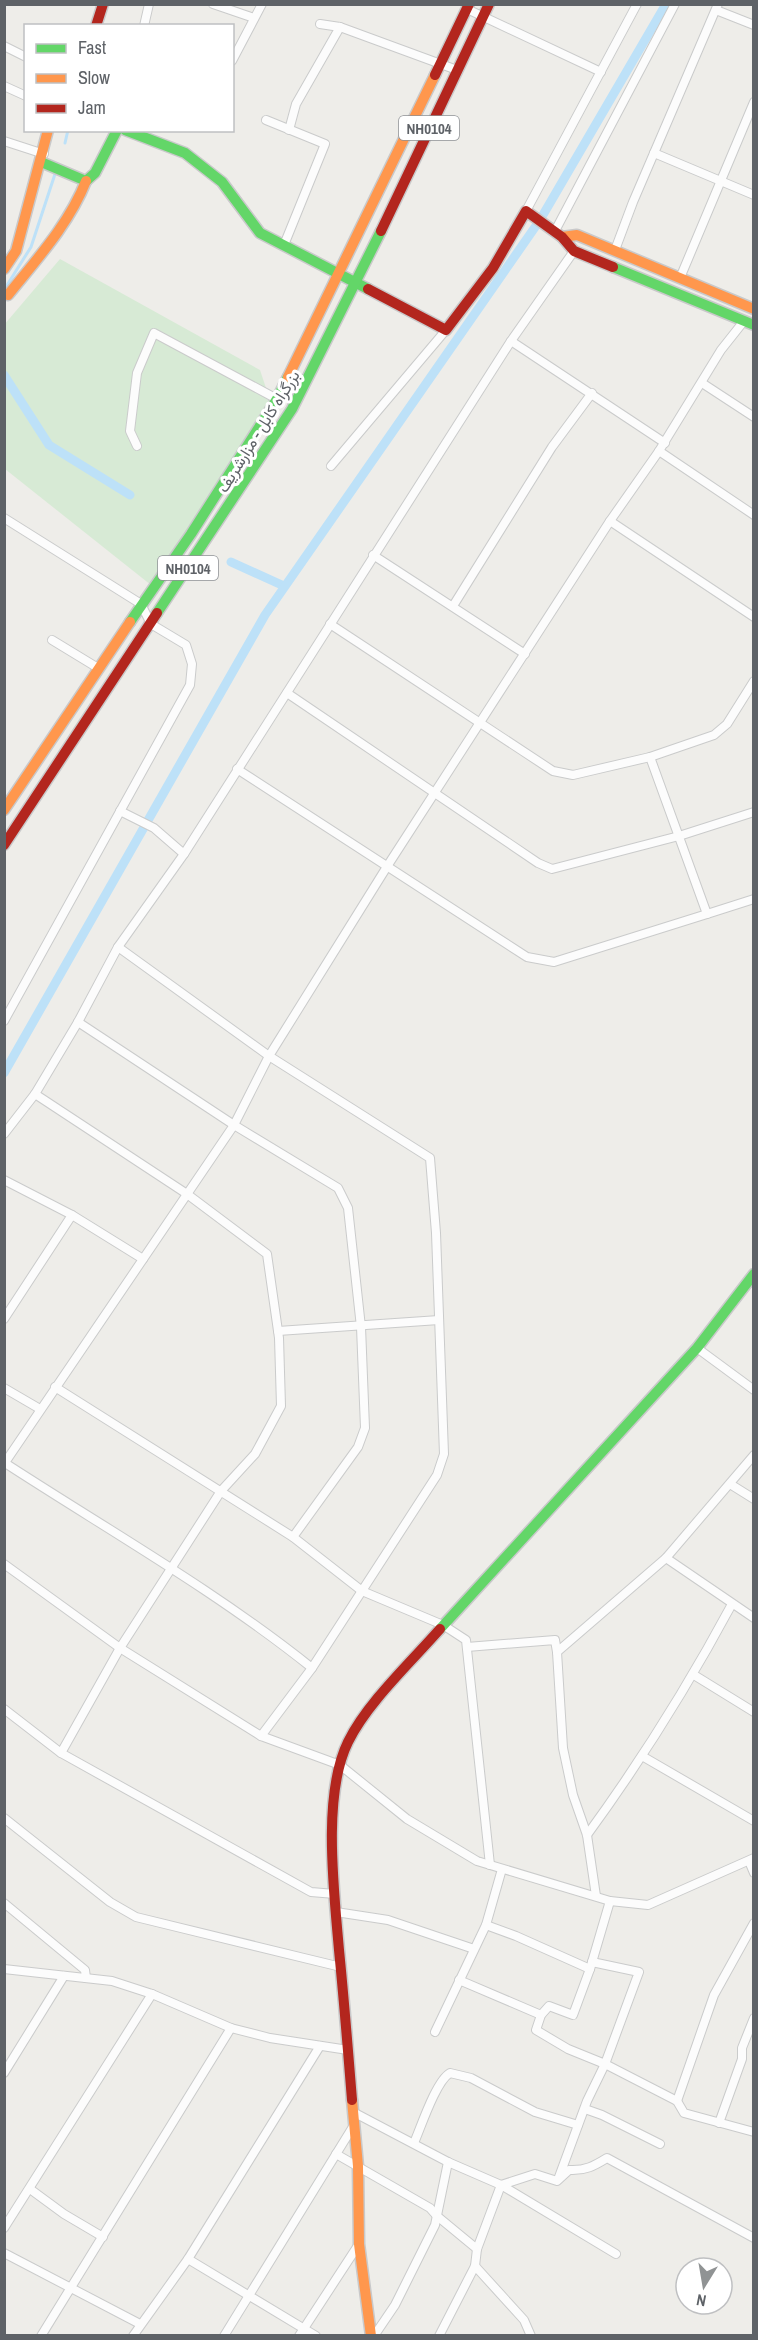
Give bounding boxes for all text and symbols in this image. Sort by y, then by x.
legend [24,24,234,132]
text: Fast [78,35,106,60]
text: Slow [78,65,110,90]
text: Jam [78,95,106,120]
road number: NH0104 [399,116,459,140]
street label: بزرگراه کابل - مزارشریف [212,366,304,496]
road number: NH0104 [158,556,218,580]
north arrow [674,2256,734,2316]
text: N [694,2289,708,2312]

